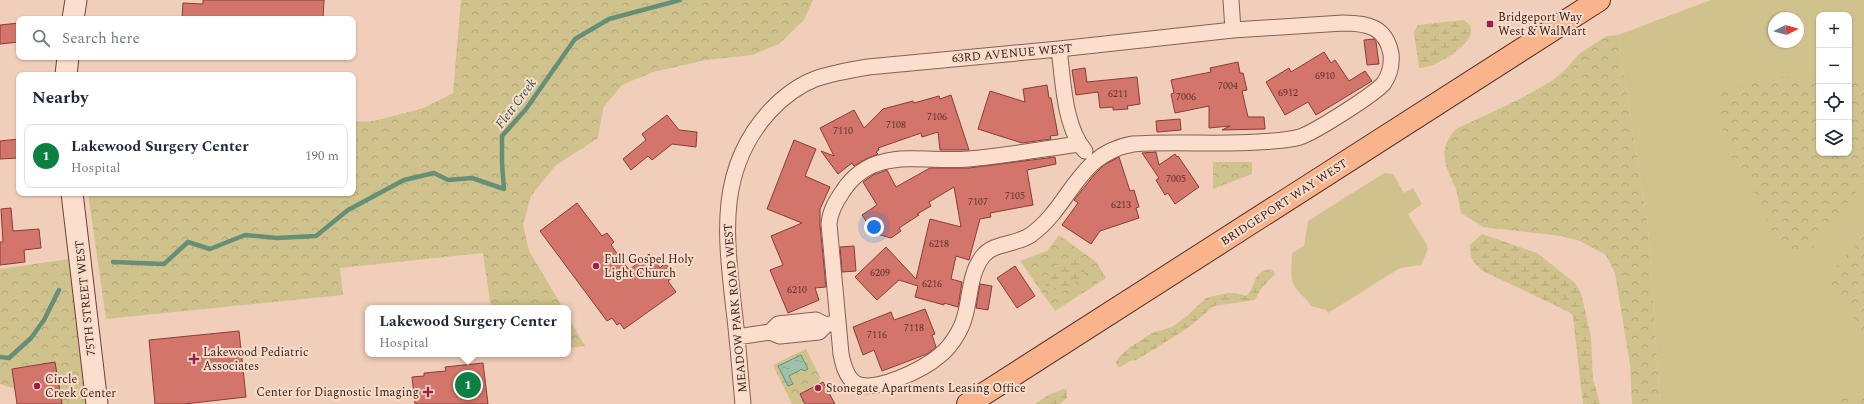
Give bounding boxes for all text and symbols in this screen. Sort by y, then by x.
place label: Bridgeport Way West & WalMart [1498,8,1586,41]
north arrow [1768,12,1804,48]
map controls [1816,12,1852,156]
button: + [1816,12,1852,48]
search box [16,16,356,60]
marker: Bridgeport Way West & WalMart [1485,19,1495,29]
icon: search [30,27,52,49]
text: Search here [62,27,140,50]
street label: 63RD AVENUE WEST [951,39,1073,68]
button: − [1816,48,1852,84]
house number: 6910 [1315,68,1335,84]
water label: Flett Creek [490,74,541,133]
house number: 7004 [1218,78,1238,94]
button: locate [1816,84,1852,120]
text: Nearby [32,85,88,111]
house number: 6912 [1278,85,1298,101]
house number: 6211 [1108,86,1128,102]
house number: 7006 [1176,89,1196,105]
house number: 7106 [927,109,947,125]
house number: 7108 [886,117,906,133]
button: layers [1816,120,1852,156]
house number: 7110 [833,123,853,139]
text: Lakewood Surgery Center [71,135,249,158]
text: 1 [42,146,50,166]
text: 190 m [305,146,339,166]
street label: BRIDGEPORT WAY WEST [1217,154,1352,251]
text: Hospital [71,158,120,178]
house number: 7005 [1166,171,1186,187]
house number: 7105 [1005,188,1025,204]
house number: 7107 [968,194,988,210]
house number: 6213 [1111,197,1131,213]
your location [864,217,884,237]
street label: MEADOW PARK ROAD WEST [719,223,752,393]
house number: 6218 [929,236,949,252]
street label: 75TH STREET WEST [70,239,101,357]
place label: Full Gospel Holy Light Church [604,250,695,283]
marker: Full Gospel Holy Light Church [591,261,601,271]
house number: 6209 [870,265,890,281]
house number: 6216 [922,276,942,292]
house number: 6210 [787,282,807,298]
popup [365,305,571,357]
text: Lakewood Surgery Center [379,310,557,333]
house number: 7118 [904,320,924,336]
house number: 7116 [867,327,887,343]
text: Hospital [379,333,429,353]
place label: Lakewood Pediatric Associates [203,343,309,376]
marker: Lakewood Pediatric Associates [188,353,200,365]
place label: Circle Creek Center [45,370,116,403]
pin: 1 [455,370,481,400]
place label: Stonegate Apartments Leasing Office [826,379,1026,398]
marker: Circle Creek Center [32,381,42,391]
place label: Center for Diagnostic Imaging [256,383,419,402]
marker: Stonegate Apartments Leasing Office [813,383,823,393]
marker: Center for Diagnostic Imaging [422,386,434,398]

